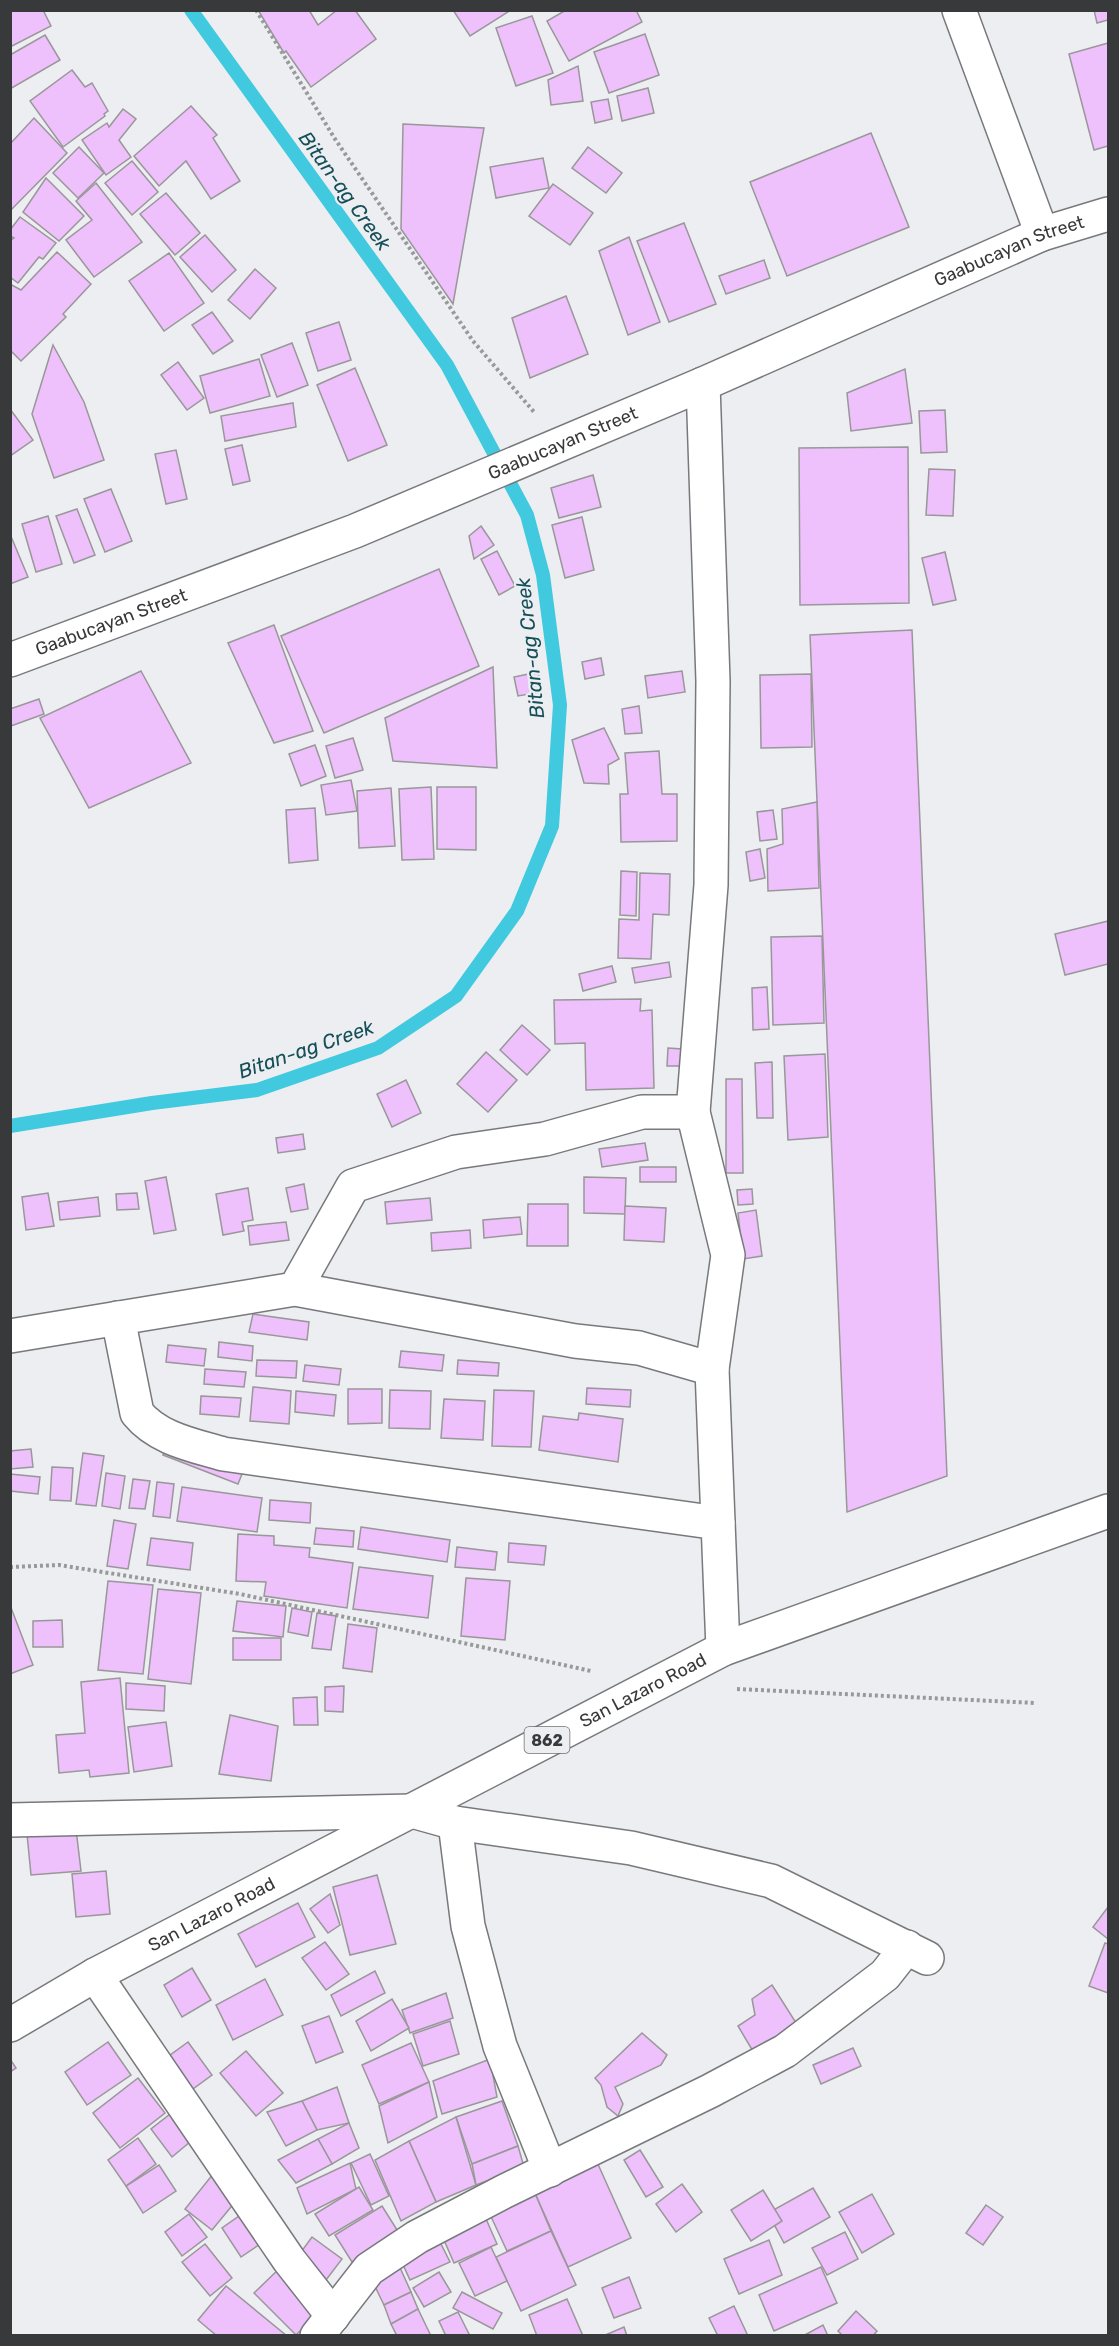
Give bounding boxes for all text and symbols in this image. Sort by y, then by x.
water label: Bitan-ag Creek [294,127,397,256]
street label: Gaabucayan Street [931,211,1087,291]
street label: Gaabucayan Street [485,402,641,485]
water label: Bitan-ag Creek [511,576,549,720]
street label: Gaabucayan Street [32,584,190,661]
water label: Bitan-ag Creek [235,1014,377,1083]
street label: San Lazaro Road [576,1649,710,1733]
road number: 862 [524,1727,570,1753]
street label: San Lazaro Road [145,1873,279,1956]

